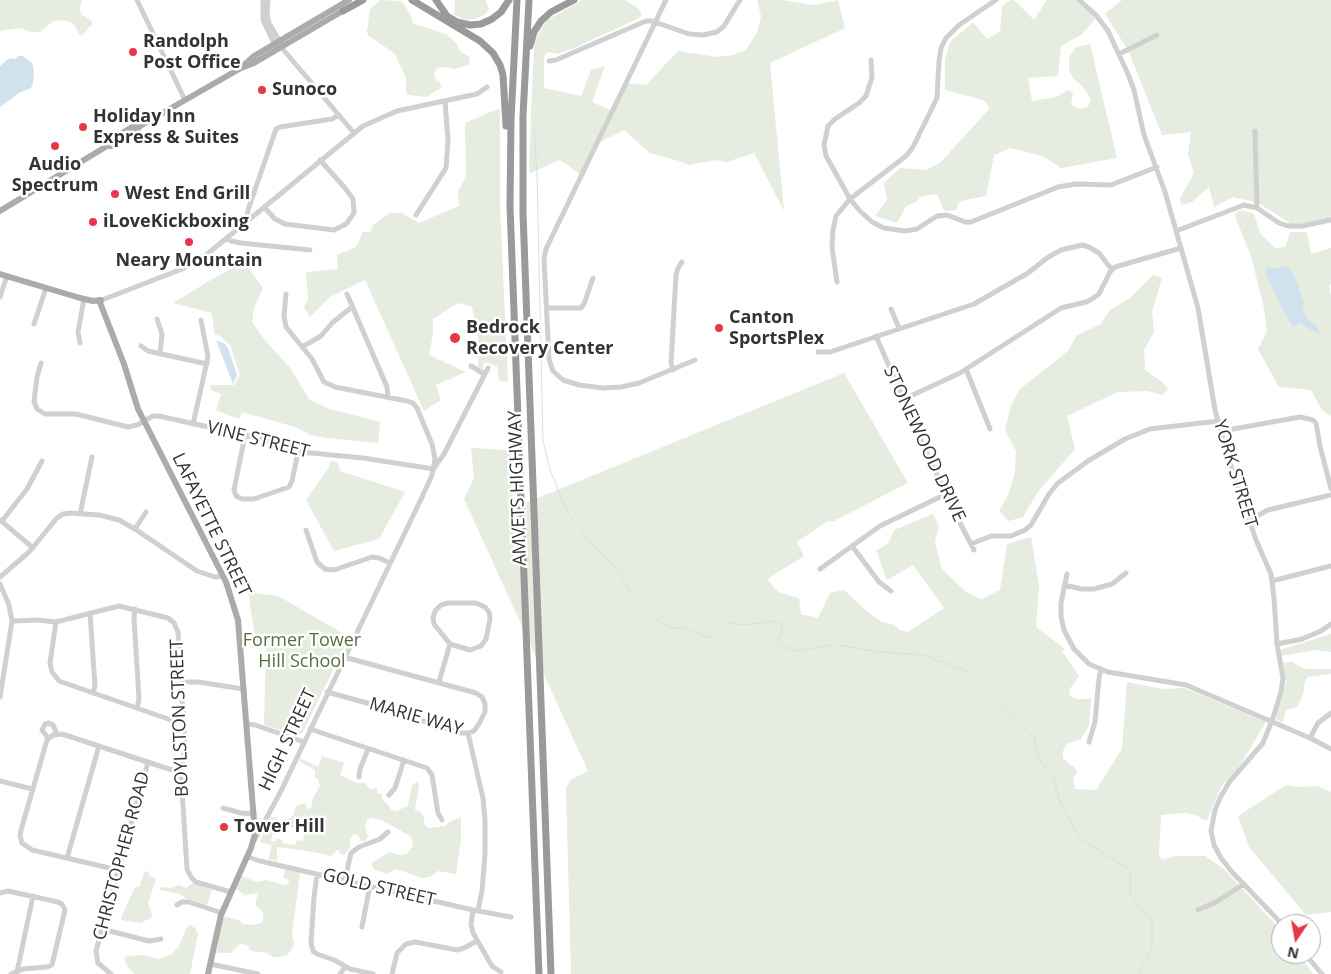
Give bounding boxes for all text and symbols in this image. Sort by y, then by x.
place label: Randolph Post Office [143,31,241,74]
marker: Randolph Post Office [127,46,139,58]
place label: Sunoco [272,79,337,101]
marker: Sunoco [256,84,268,96]
place label: Holiday Inn Express & Suites [93,106,239,148]
marker: Holiday Inn Express & Suites [77,121,89,133]
marker: Audio Spectrum [49,140,61,152]
place label: Audio Spectrum [12,154,98,196]
place label: West End Grill [125,183,250,205]
marker: West End Grill [109,188,121,200]
place label: iLoveKickboxing [103,211,249,233]
marker: iLoveKickboxing [87,216,99,228]
marker: Neary Mountain [183,236,195,248]
place label: Neary Mountain [115,250,263,272]
place label: Canton SportsPlex [729,307,824,350]
place label: Bedrock Recovery Center [466,317,613,359]
marker: Canton SportsPlex [713,322,725,334]
marker: Bedrock Recovery Center [448,331,462,345]
street label: STONEWOOD DRIVE [878,363,970,525]
street label: AMVETS HIGHWAY [504,410,532,566]
street label: VINE STREET [205,417,311,463]
street label: YORK STREET [1208,417,1262,531]
street label: LAFAYETTE STREET [167,450,255,600]
park label: Former Tower Hill School [243,630,361,672]
street label: BOYLSTON STREET [166,639,194,797]
street label: HIGH STREET [255,686,321,794]
street label: MARIE WAY [367,693,465,741]
street label: CHRISTOPHER ROAD [89,769,155,943]
place label: Tower Hill [234,816,325,838]
marker: Tower Hill [218,821,230,833]
street label: GOLD STREET [321,865,437,911]
north arrow [1271,914,1321,964]
text: N [1285,943,1301,964]

